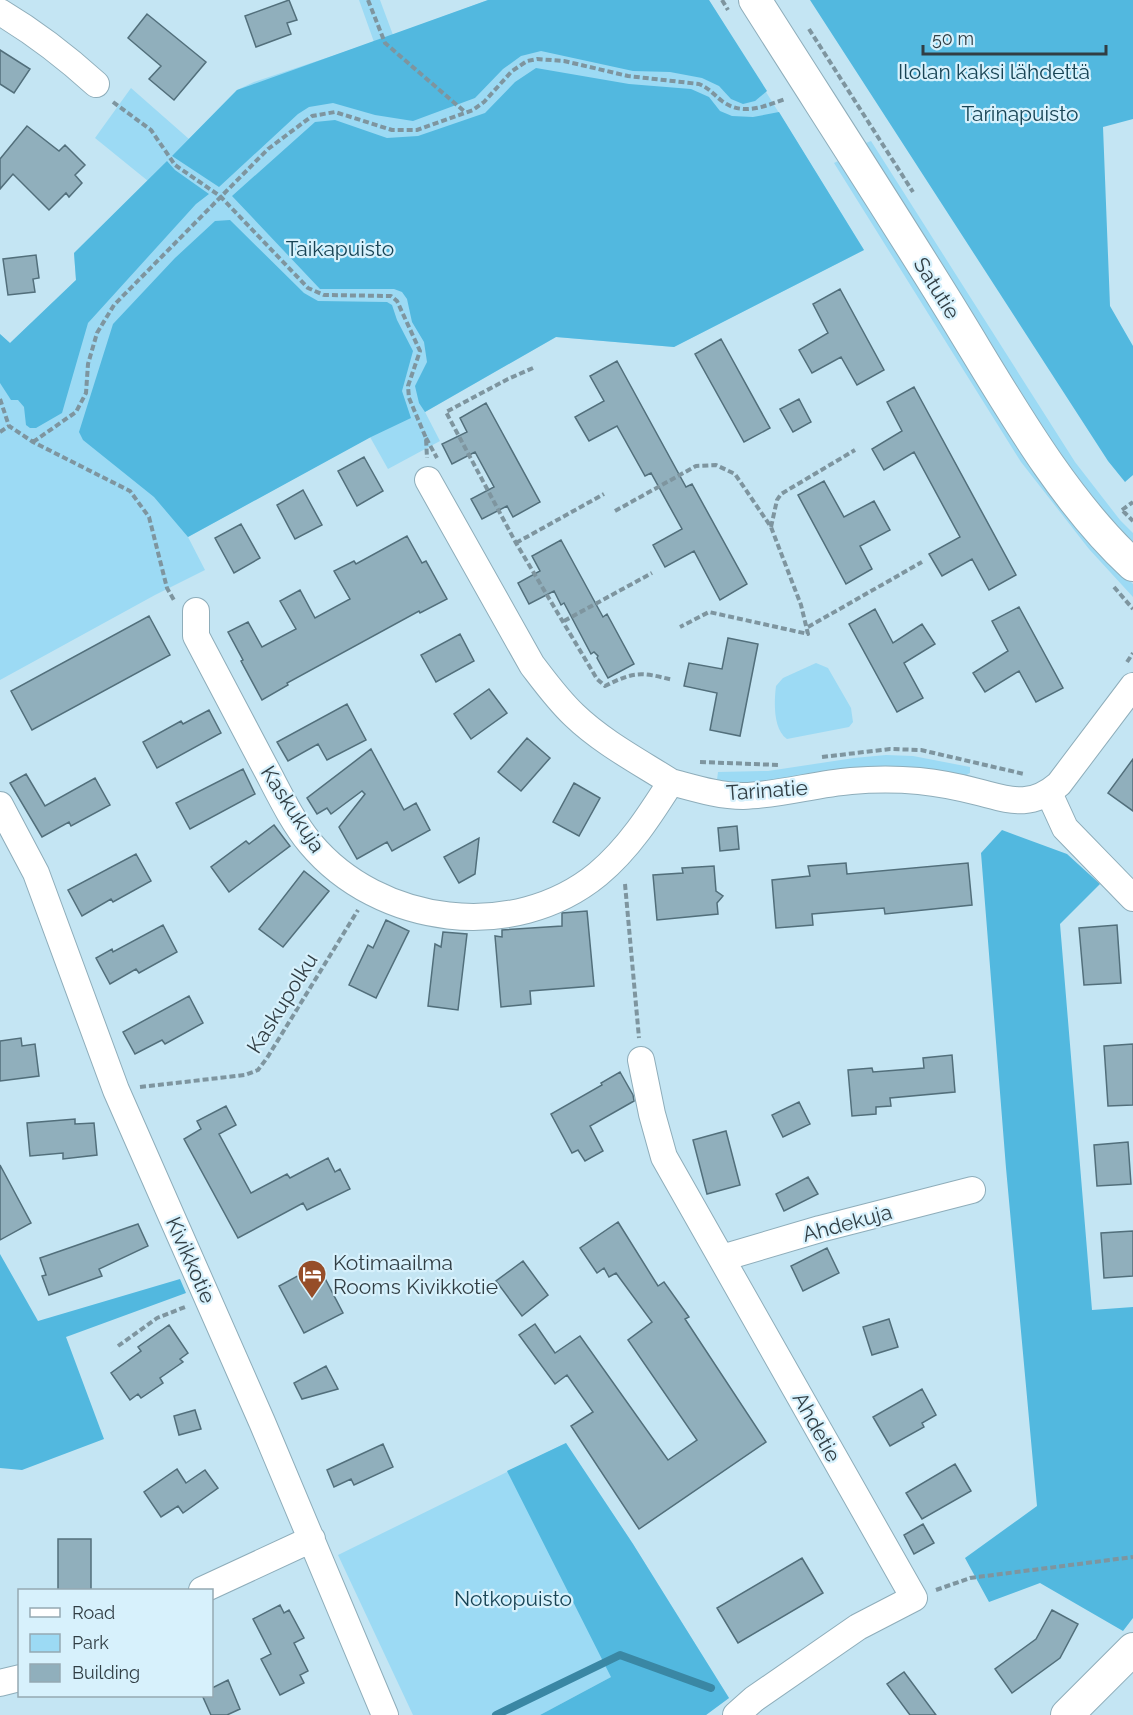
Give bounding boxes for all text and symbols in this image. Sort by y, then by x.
scale bar [923,18,1106,56]
text: 50 m [932,28,974,49]
park label: Ilolan kaksi lähdettä [898,59,1090,84]
park label: Tarinapuisto [961,101,1079,126]
park label: Taikapuisto [286,236,394,261]
street label: Satutie [908,253,966,323]
street label: Kaskukuja [256,761,330,857]
street label: Tarinatie [725,775,809,805]
street label: Kaskupolku [241,948,323,1058]
street label: Ahdekuja [800,1199,894,1247]
street label: Kivikkotie [161,1213,221,1307]
place label: Kotimaailma Rooms Kivikkotie [333,1250,498,1299]
hotel icon: Kotimaailma Rooms Kivikkotie [296,1258,328,1300]
street label: Ahdetie [788,1388,846,1466]
park label: Notkopuisto [454,1586,572,1611]
legend [18,1589,213,1697]
text: Road [72,1602,115,1623]
text: Park [72,1632,109,1653]
text: Building [72,1662,140,1683]

